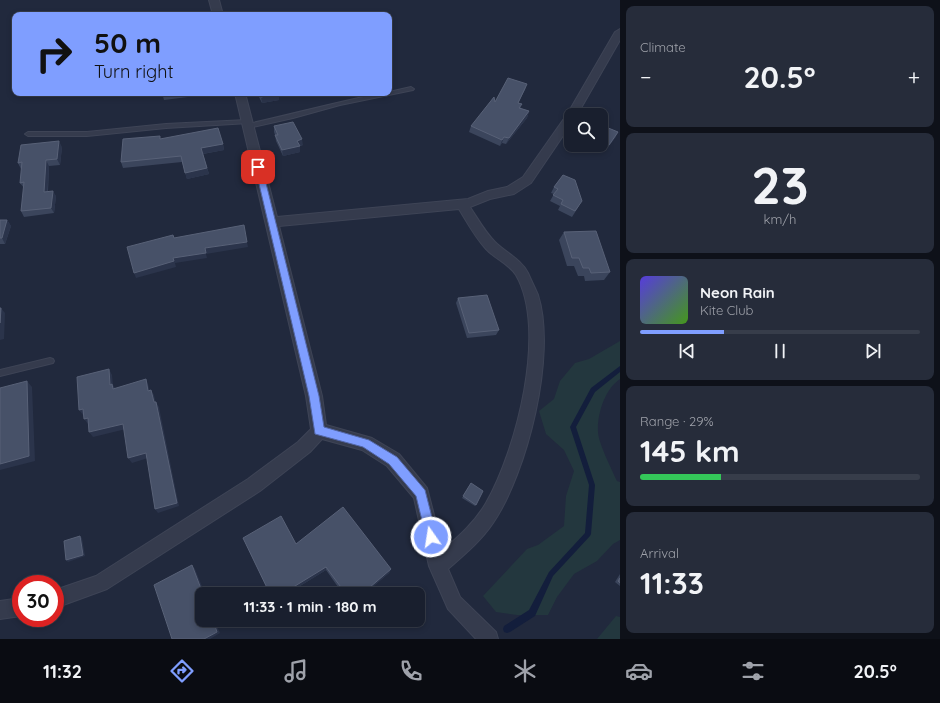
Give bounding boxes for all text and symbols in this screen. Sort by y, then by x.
text: 50 m [94,25,161,60]
icon: right [28,28,80,80]
text: Climate [640,39,686,55]
text: 20.5° [744,58,816,96]
text: Turn right [94,60,174,83]
text: − [640,63,651,91]
text: + [908,63,920,91]
map controls [564,108,608,152]
button: search [564,108,608,152]
pin [241,150,275,184]
text: 23 [751,152,809,217]
icon: arrive [247,156,269,178]
text: km/h [764,211,796,227]
text: Neon Rain [700,283,775,302]
text: Kite Club [700,302,753,318]
icon: previous [676,340,698,362]
icon: pause [769,340,791,362]
icon: next [862,340,884,362]
text: Range · 29% [640,413,714,429]
text: 145 km [640,432,740,470]
position arrow [410,516,452,558]
text: Arrival [640,545,679,561]
text: 11:33 [640,564,704,602]
speed limit sign: 30 [12,575,64,627]
text: 11:33 · 1 min · 180 m [244,597,376,616]
icon: directions [168,657,196,685]
icon: music [282,657,310,685]
icon: phone [397,657,425,685]
icon: climate [511,657,539,685]
icon: car [625,657,653,685]
icon: filters [739,657,767,685]
text: 11:32 [43,660,82,683]
text: 20.5° [854,660,897,683]

